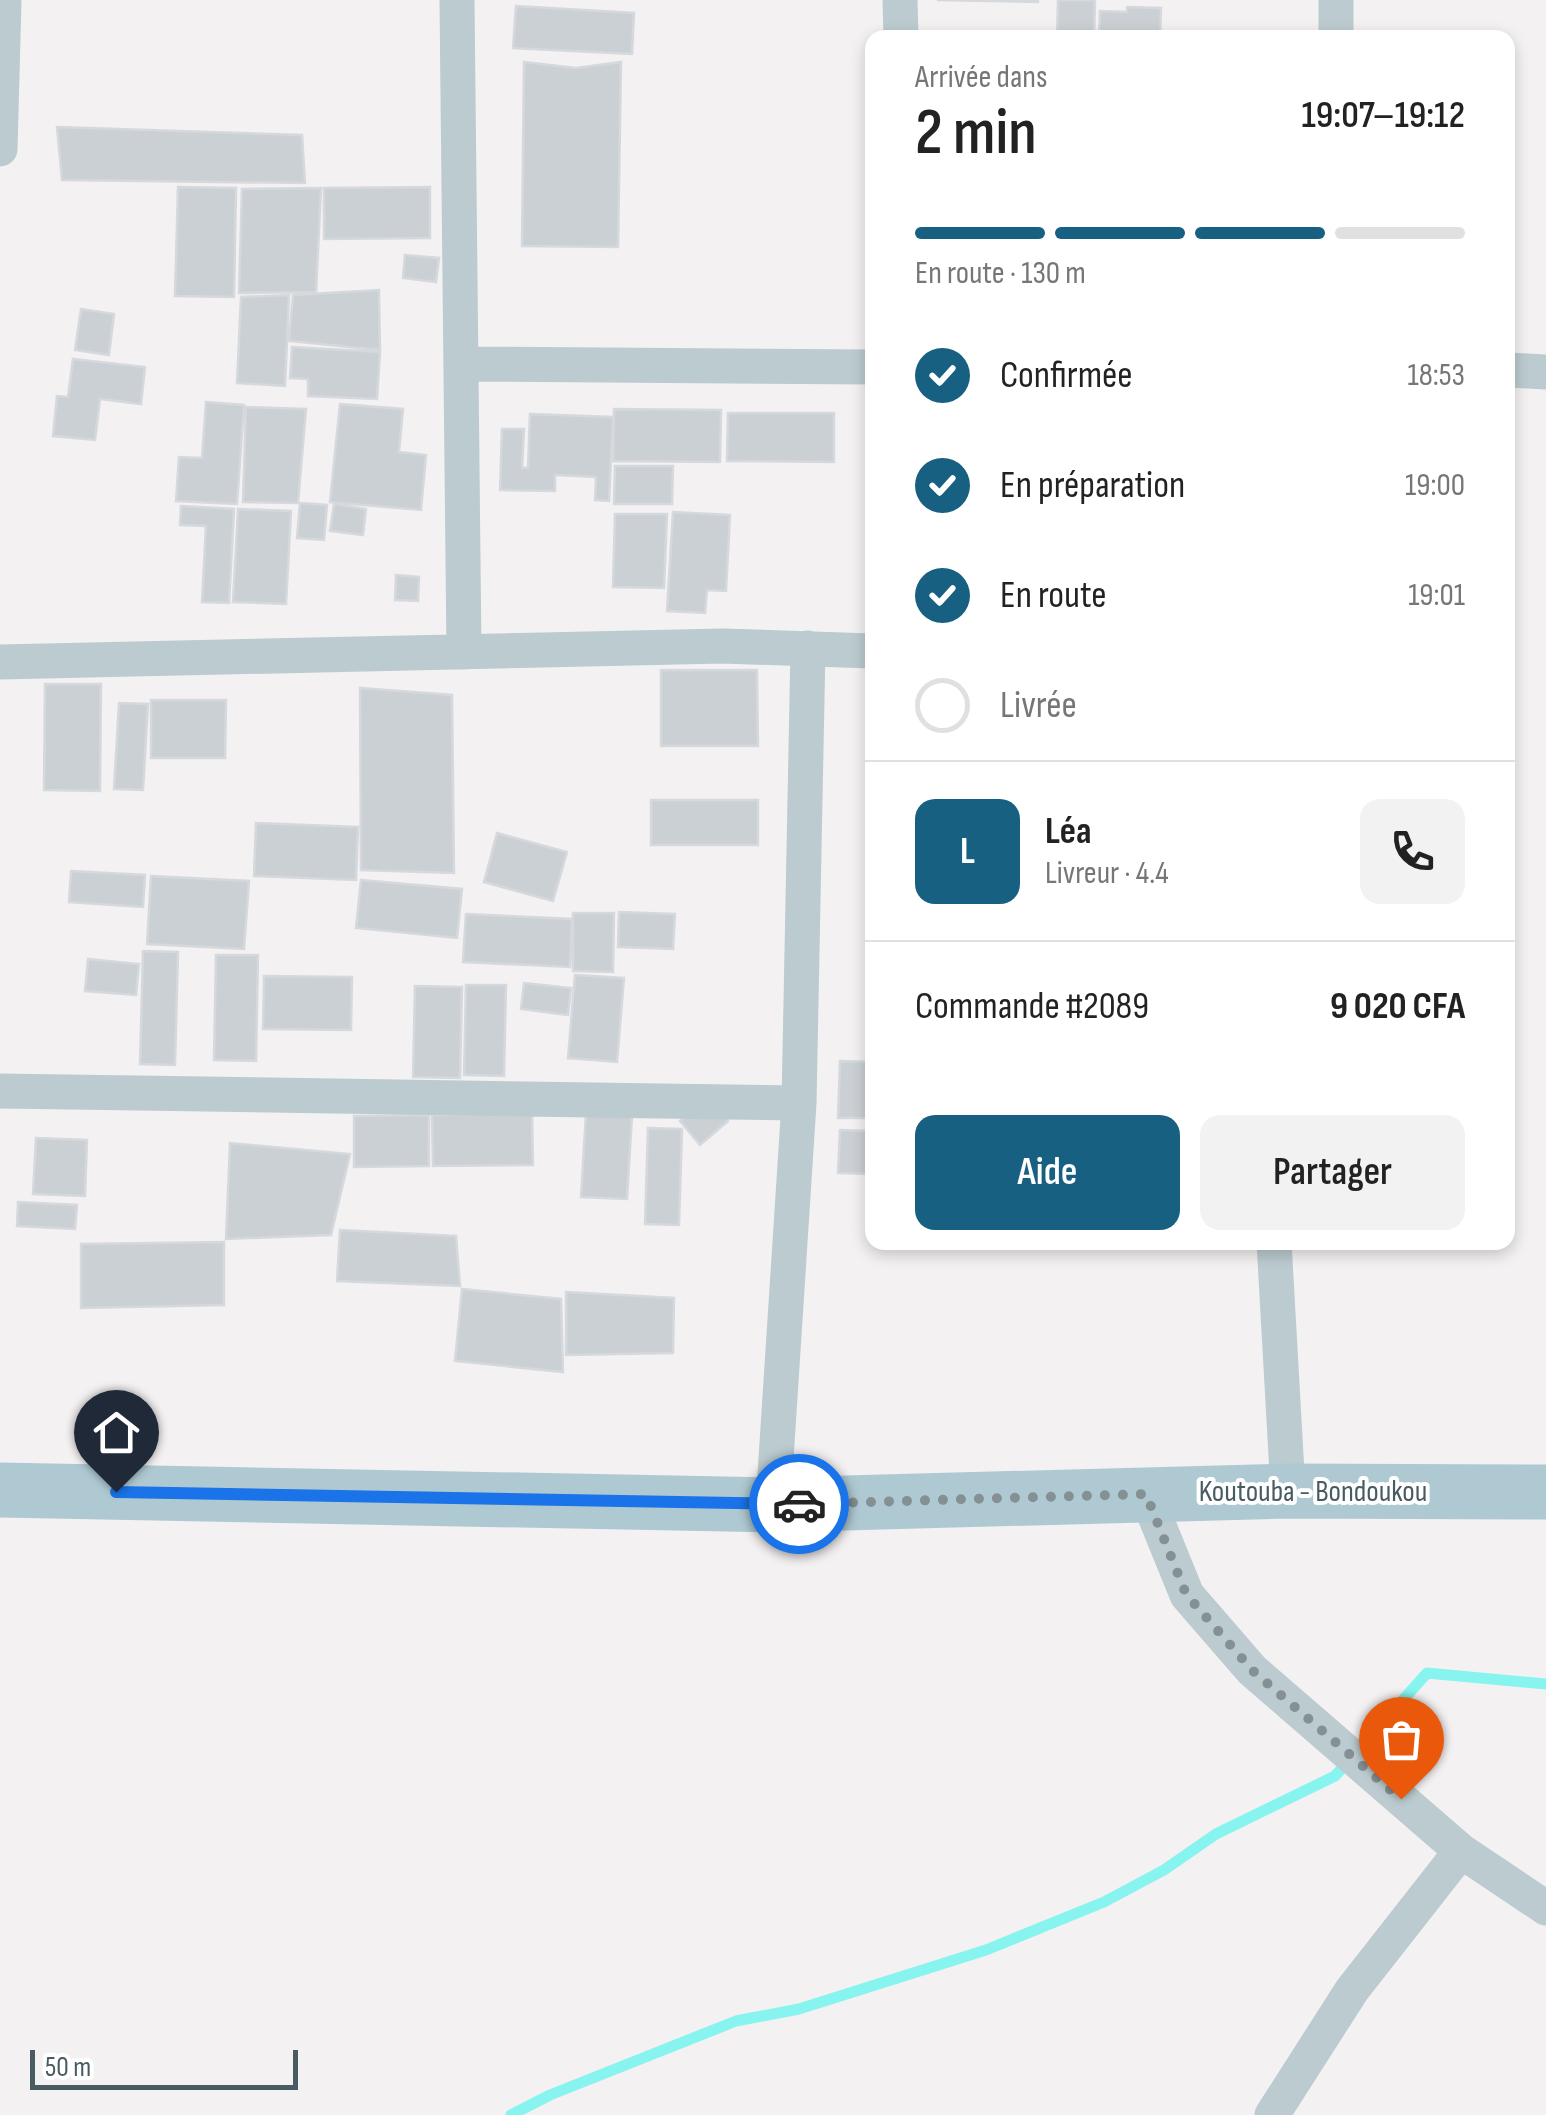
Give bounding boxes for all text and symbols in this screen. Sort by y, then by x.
text: Arrivée dans [915,58,1047,97]
text: 19:07–19:12 [1302,93,1465,138]
text: 2 min [915,95,1037,173]
text: En route · 130 m [915,254,1086,293]
icon: check [915,348,970,403]
text: Confirmée [1000,353,1133,398]
text: 18:53 [1407,356,1465,395]
icon: check [915,458,970,513]
text: En préparation [1000,463,1185,508]
text: 19:00 [1405,466,1465,505]
icon: check [915,568,970,623]
text: En route [1000,573,1106,618]
text: 19:01 [1408,576,1465,615]
text: Livrée [1000,683,1077,728]
button: phone [1360,799,1465,904]
text: Léa [1045,809,1092,854]
text: L [960,829,975,874]
text: Livreur · 4.4 [1045,854,1169,893]
text: Commande #2089 [915,984,1149,1029]
text: 9 020 CFA [1330,984,1465,1029]
button: Aide [915,1115,1180,1230]
button: Partager [1200,1115,1465,1230]
pin [74,1390,159,1493]
icon: home [89,1405,144,1460]
courier [749,1454,849,1554]
street label: Koutouba - Bondoukou [1199,1474,1427,1510]
icon: car [772,1477,827,1532]
pin [1359,1697,1444,1800]
icon: bag [1374,1712,1429,1767]
scale bar [30,2045,298,2090]
text: 50 m [45,2051,91,2084]

